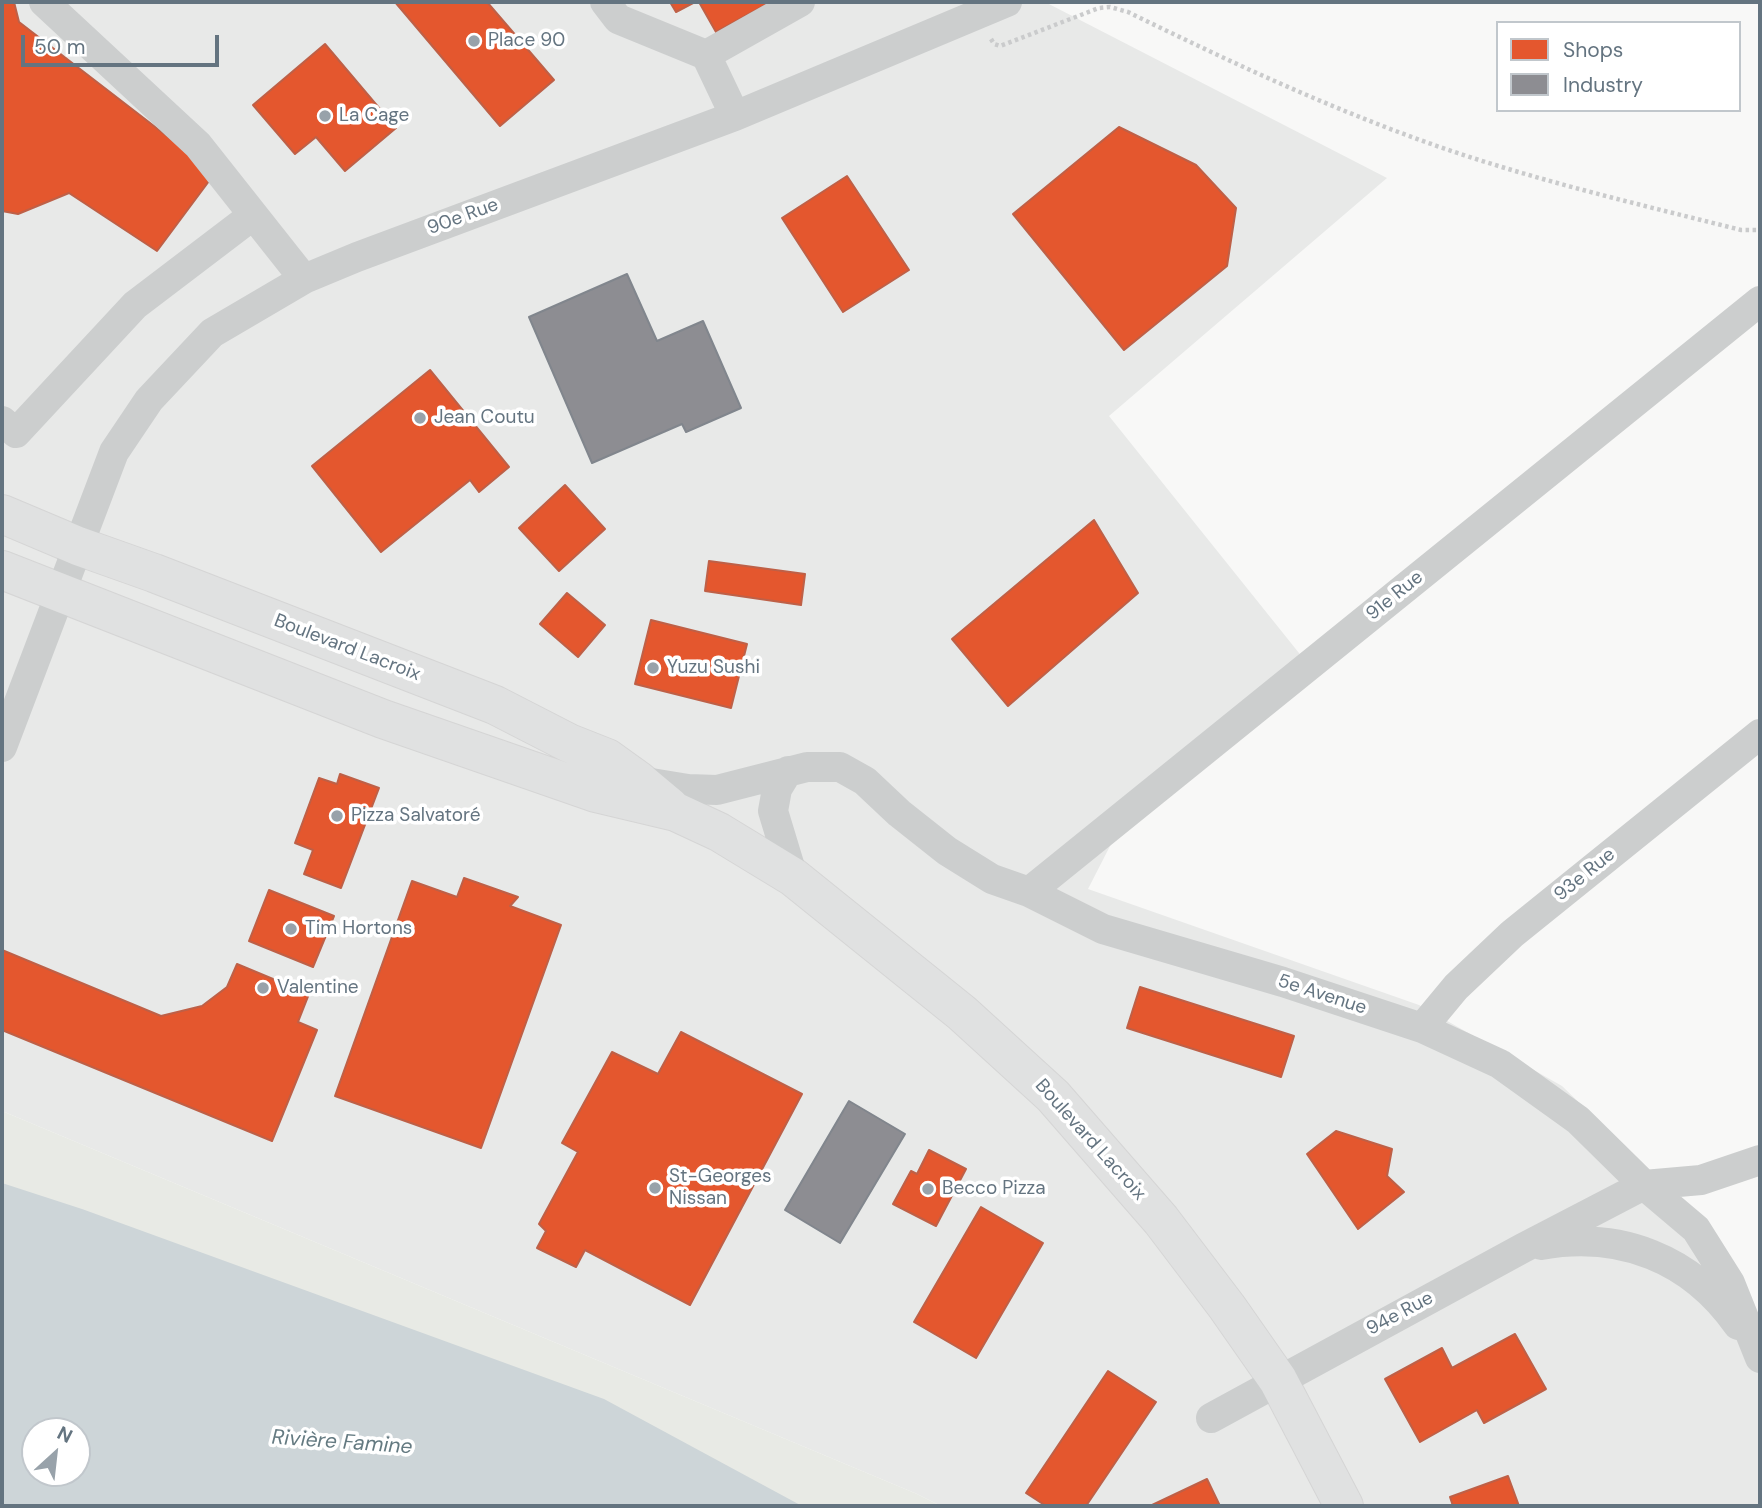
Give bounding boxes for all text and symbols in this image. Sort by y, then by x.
scale bar [24,21,222,65]
legend [1496,21,1741,112]
place label: Place 90 [488,30,565,52]
text: 50 m [34,33,85,61]
marker: Place 90 [466,33,482,49]
text: Shops [1563,36,1623,64]
text: Industry [1563,71,1643,99]
place label: La Cage [339,105,409,127]
marker: La Cage [317,108,333,124]
street label: 90e Rue [424,194,502,240]
place label: Jean Coutu [434,407,535,429]
marker: Jean Coutu [412,410,428,426]
street label: 91e Rue [1362,566,1428,626]
street label: Boulevard Lacroix [271,610,423,686]
place label: Yuzu Sushi [667,657,760,679]
marker: Yuzu Sushi [645,660,661,676]
place label: Pizza Salvatoré [351,805,480,827]
marker: Pizza Salvatoré [329,808,345,824]
street label: 93e Rue [1550,844,1620,906]
place label: Tim Hortons [305,918,412,940]
marker: Tim Hortons [283,921,299,937]
street label: 5e Avenue [1275,970,1369,1020]
place label: Valentine [277,977,359,999]
marker: Valentine [255,980,271,996]
street label: Boulevard Lacroix [1030,1075,1150,1205]
place label: St-Georges Nissan [669,1166,772,1210]
place label: Becco Pizza [942,1178,1046,1200]
marker: St-Georges Nissan [647,1180,663,1196]
marker: Becco Pizza [920,1181,936,1197]
street label: 94e Rue [1363,1287,1437,1341]
north arrow [21,1417,91,1487]
text: N [53,1420,77,1449]
water label: Rivière Famine [271,1426,413,1460]

